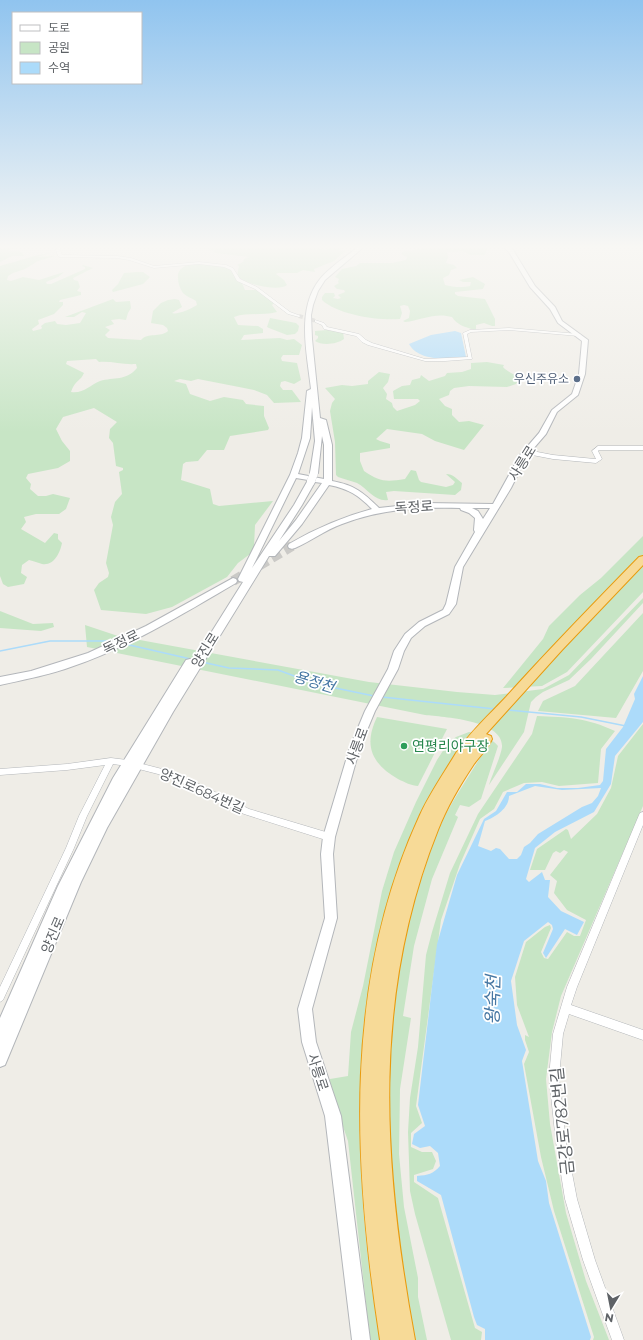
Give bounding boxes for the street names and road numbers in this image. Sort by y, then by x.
street label: 사릉로 [504,442,540,484]
street label: 독정로 [394,497,434,517]
street label: 독정로 [100,625,142,659]
street label: 양진로 [187,629,223,671]
street label: 사릉로 [342,725,372,767]
street label: 양진로684번길 [157,764,247,818]
street label: 양진로 [37,914,69,956]
street label: 사릉로 [303,1051,333,1093]
street label: 금강로782번길 [546,1066,578,1176]

